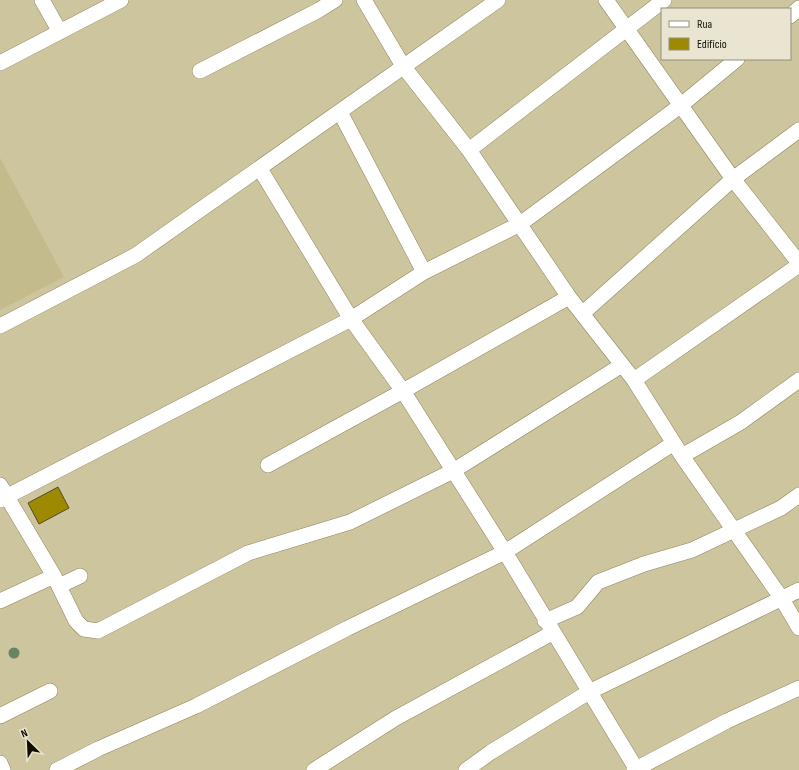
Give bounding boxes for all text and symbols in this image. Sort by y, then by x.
legend [661,8,791,60]
text: Rua [697,17,713,32]
text: Edifício [697,37,727,52]
north arrow [8,722,48,762]
text: N [19,726,30,740]

